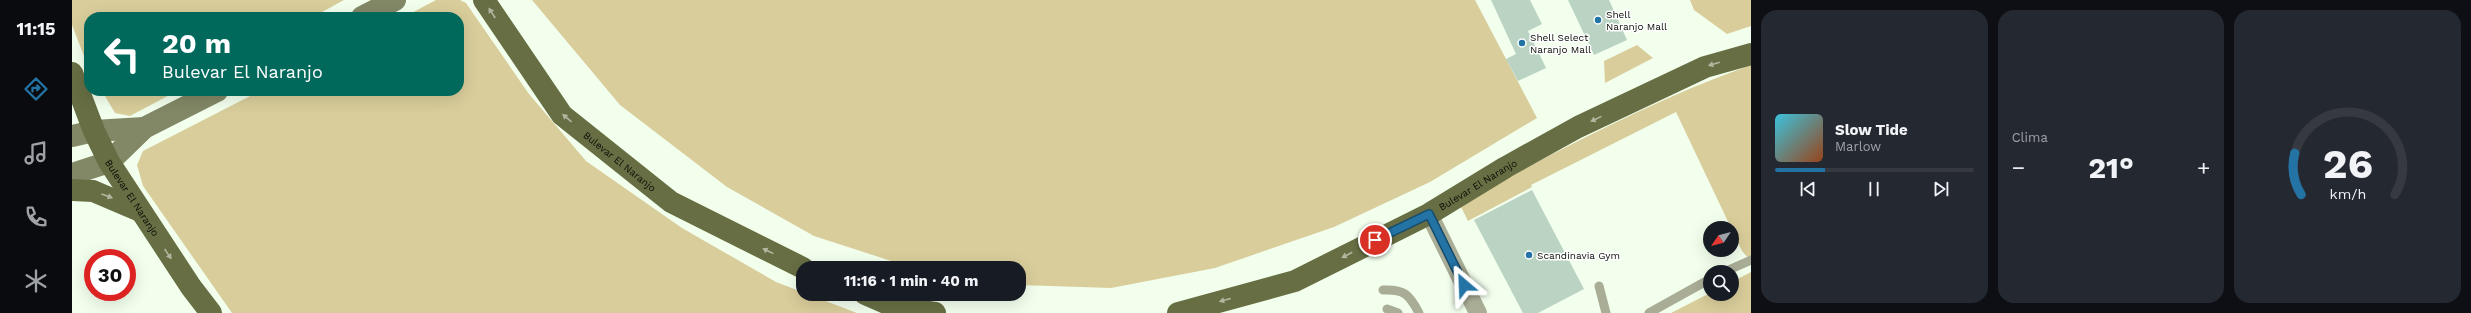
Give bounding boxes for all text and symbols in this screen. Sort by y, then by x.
one-way arrow [488,8,496,18]
place label: Shell Naranjo Mall [1606,9,1667,32]
marker: Shell Naranjo Mall [1593,15,1603,25]
text: 11:15 [16,18,56,39]
text: 20 m [162,27,231,60]
icon: left [96,28,148,80]
place label: Shell Select Naranjo Mall [1530,32,1591,55]
marker: Shell Select Naranjo Mall [1517,38,1527,48]
text: Bulevar El Naranjo [162,61,323,82]
one-way arrow [1707,61,1719,67]
icon: directions [22,75,50,103]
one-way arrow [562,114,573,123]
one-way arrow [1590,116,1601,122]
text: Slow Tide [1835,121,1908,139]
street label: Bulevar El Naranjo [581,129,658,194]
text: Clima [2012,130,2048,145]
text: 26 [2322,138,2373,187]
icon: music [22,139,50,167]
text: Marlow [1835,139,1881,154]
text: 21° [2088,150,2134,185]
text: − [2012,155,2025,180]
text: + [2197,155,2210,180]
street label: Bulevar El Naranjo [103,157,161,238]
street label: Bulevar El Naranjo [1437,157,1519,213]
icon: previous [1797,178,1819,200]
icon: pause [1863,178,1885,200]
icon: next [1930,178,1952,200]
text: km/h [2329,185,2366,201]
one-way arrow [101,194,113,200]
icon: phone [22,203,50,231]
north arrow [1703,221,1739,257]
map controls [1703,221,1739,301]
pin [1358,223,1392,257]
icon: arrive [1364,229,1386,251]
one-way arrow [763,247,774,254]
one-way arrow [164,248,172,259]
speed limit sign: 30 [84,249,136,301]
marker: Scandinavia Gym [1524,250,1534,260]
place label: Scandinavia Gym [1537,250,1620,261]
one-way arrow [1341,252,1352,258]
position arrow [1443,264,1485,306]
button: search [1703,265,1739,301]
icon: climate [22,267,50,295]
text: 11:16 · 1 min · 40 m [844,272,978,290]
one-way arrow [1219,297,1231,303]

